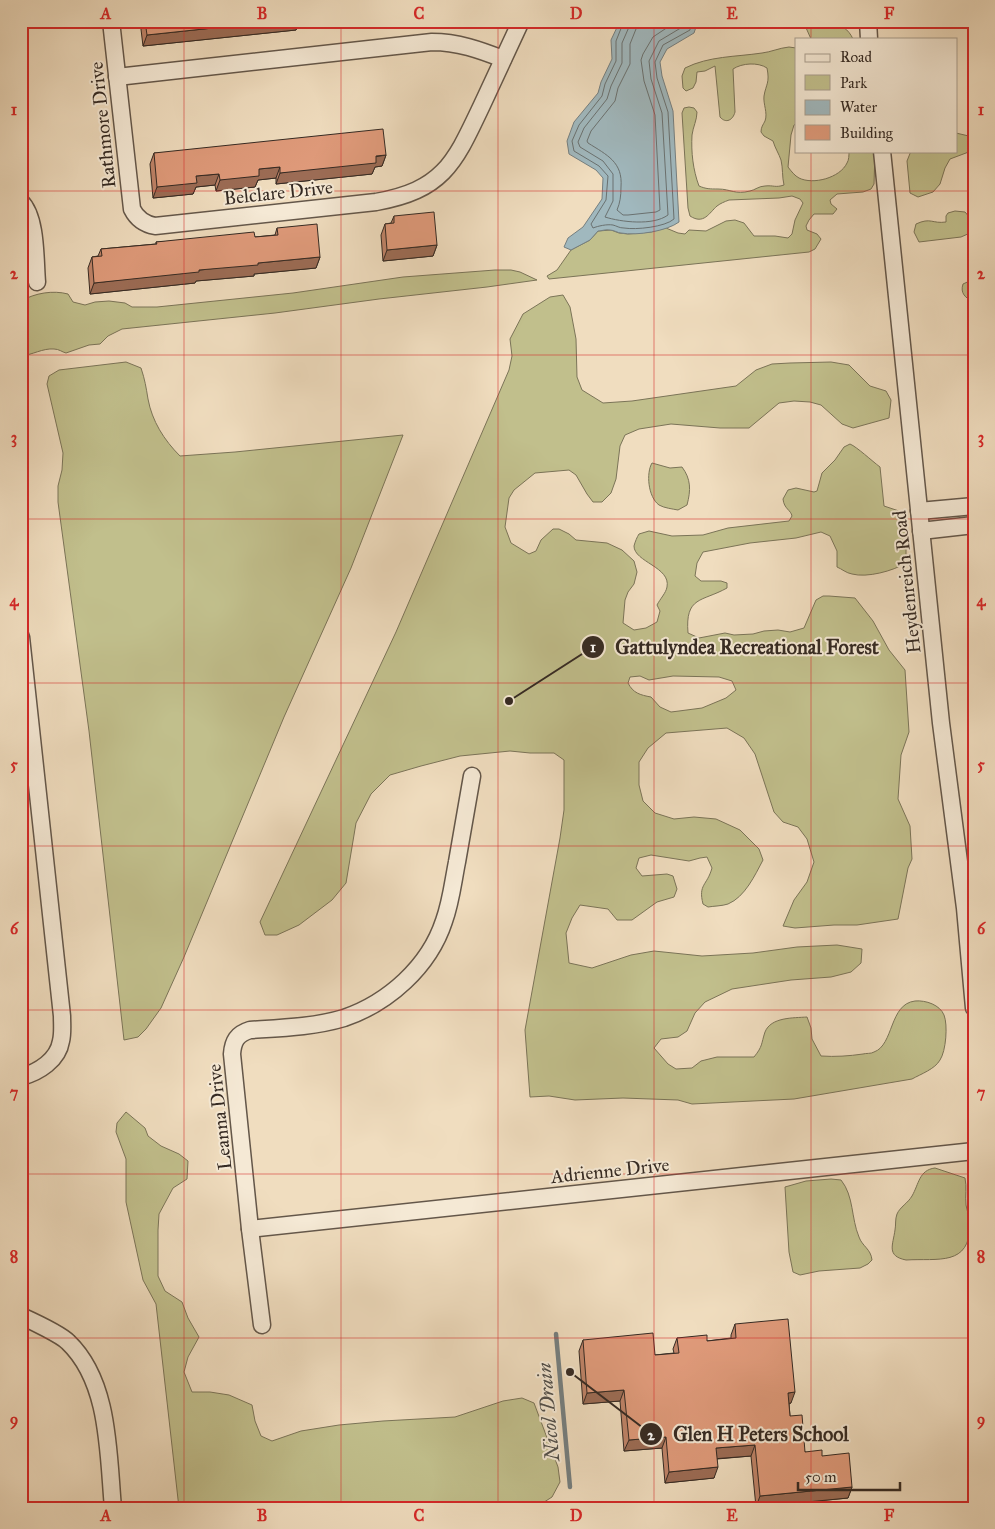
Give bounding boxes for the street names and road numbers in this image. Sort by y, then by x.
street label: Rathmore Drive [84,60,121,189]
street label: Belclare Drive [222,175,334,210]
street label: Heydenreich Road [888,509,925,655]
street label: Leanna Drive [202,1063,237,1171]
street label: Adrienne Drive [549,1153,670,1188]

